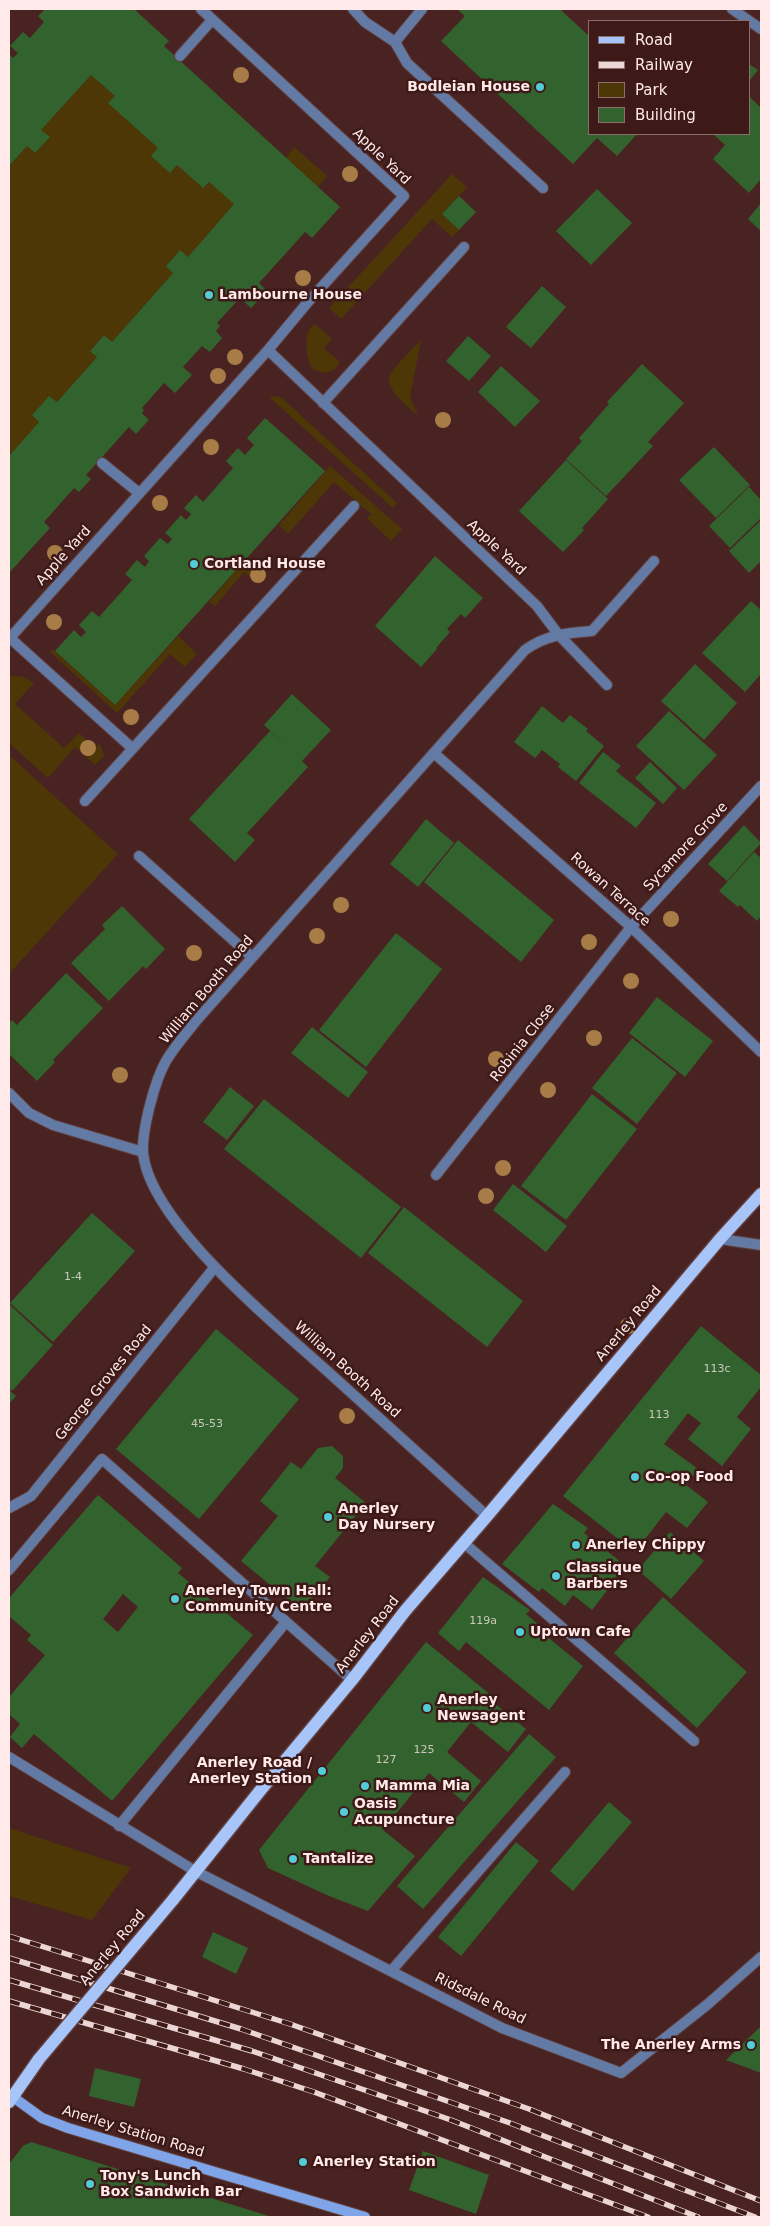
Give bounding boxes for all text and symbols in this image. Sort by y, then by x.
legend [588,20,750,135]
text: Road [635,31,673,49]
text: Railway [635,56,693,74]
place label: Bodleian House [407,79,530,95]
marker: Bodleian House [534,81,546,93]
text: Park [635,81,667,99]
text: Building [635,106,696,124]
street label: Apple Yard [349,125,413,189]
place label: Lambourne House [219,287,362,303]
marker: Lambourne House [203,289,215,301]
street label: Apple Yard [463,517,529,579]
street label: Apple Yard [33,523,95,589]
place label: Cortland House [204,556,326,572]
marker: Cortland House [188,558,200,570]
street label: Sycamore Grove [640,799,732,895]
street label: Rowan Terrace [566,850,654,930]
street label: William Booth Road [157,932,257,1048]
street label: Robinia Close [487,1001,559,1085]
house number: 1-4 [64,1270,82,1284]
street label: Anerley Road [593,1283,665,1365]
street label: William Booth Road [291,1318,403,1422]
street label: George Groves Road [52,1322,156,1444]
house number: 113c [703,1362,731,1376]
house number: 113 [649,1408,669,1422]
house number: 45-53 [191,1417,223,1431]
place label: Co-op Food [645,1469,733,1485]
marker: Co-op Food [629,1471,641,1483]
place label: Anerley Day Nursery [338,1501,435,1534]
marker: Anerley Day Nursery [322,1511,334,1523]
place label: Anerley Chippy [586,1537,706,1553]
marker: Anerley Chippy [570,1539,582,1551]
place label: Classique Barbers [566,1560,641,1592]
marker: Classique Barbers [550,1570,562,1582]
place label: Anerley Town Hall: Community Centre [185,1583,332,1615]
marker: Anerley Town Hall: Community Centre [169,1593,181,1605]
street label: Anerley Road [333,1593,403,1677]
house number: 119a [469,1614,497,1628]
place label: Uptown Cafe [530,1624,631,1640]
marker: Uptown Cafe [514,1626,526,1638]
place label: Anerley Newsagent [437,1692,525,1724]
marker: Anerley Newsagent [421,1702,433,1714]
house number: 125 [414,1743,434,1757]
house number: 127 [376,1753,396,1767]
place label: Anerley Road / Anerley Station [189,1755,312,1788]
marker: Anerley Road / Anerley Station [316,1765,328,1777]
place label: Mamma Mia [375,1778,470,1794]
marker: Mamma Mia [359,1780,371,1792]
place label: Oasis Acupuncture [354,1796,454,1828]
marker: Oasis Acupuncture [338,1806,350,1818]
place label: Tantalize [303,1851,374,1867]
marker: Tantalize [287,1853,299,1865]
street label: Anerley Road [77,1907,149,1989]
street label: Ridsdale Road [432,1970,528,2028]
place label: The Anerley Arms [601,2037,741,2053]
marker: The Anerley Arms [745,2039,757,2051]
street label: Anerley Station Road [60,2102,206,2162]
place label: Anerley Station [313,2154,436,2170]
marker: Anerley Station [297,2156,309,2168]
place label: Tony's Lunch Box Sandwich Bar [100,2168,242,2200]
marker: Tony's Lunch Box Sandwich Bar [84,2178,96,2190]

